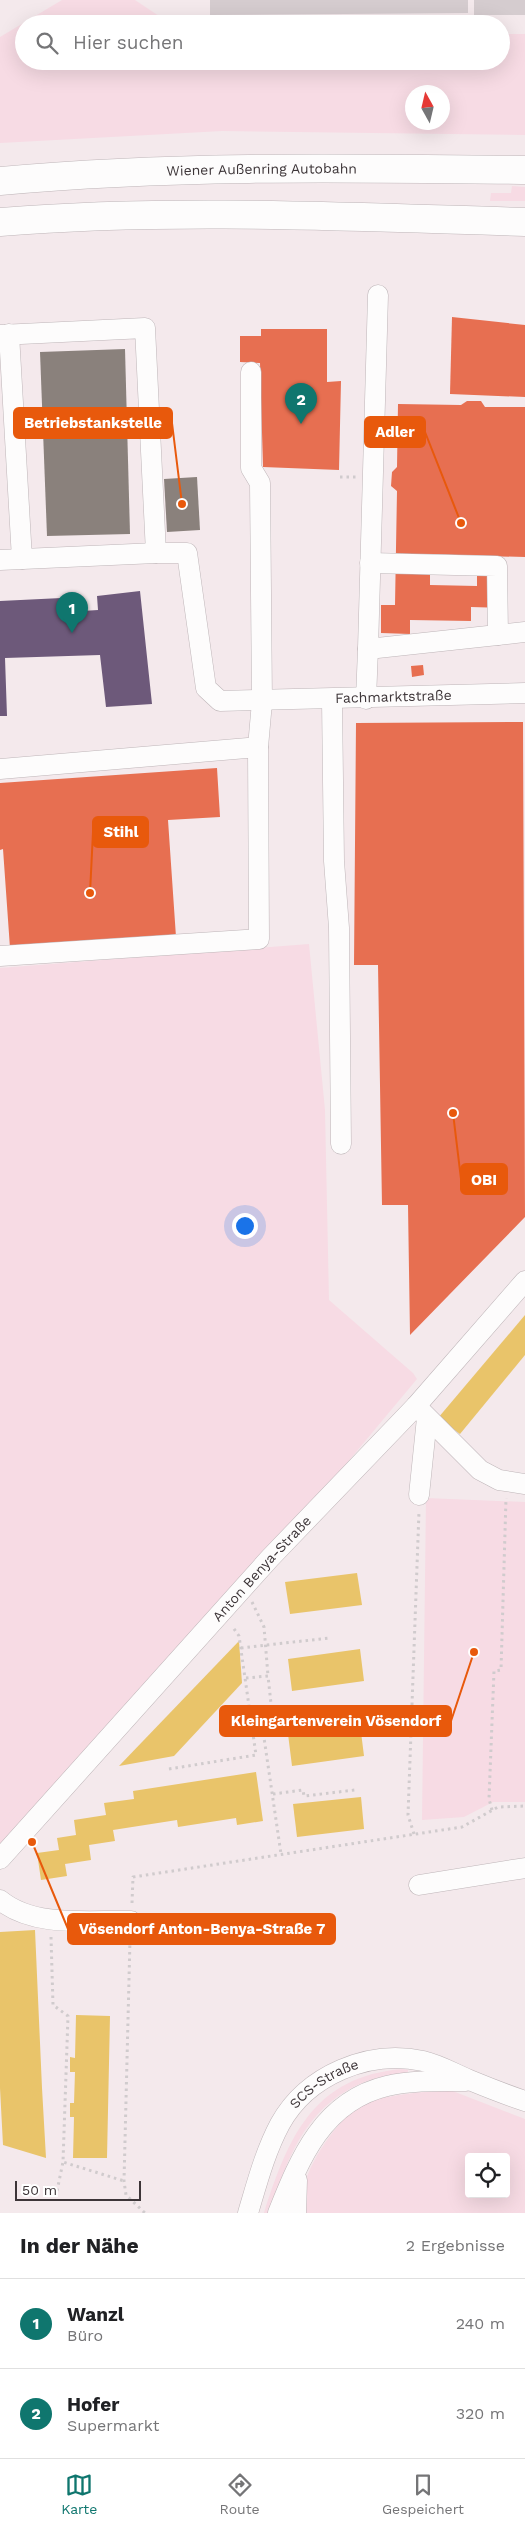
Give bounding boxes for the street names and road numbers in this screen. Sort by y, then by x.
street label: Wiener Außenring Autobahn [166,160,357,179]
street label: Fachmarktstraße [335,687,452,706]
street label: Anton Benya-Straße [209,1512,314,1625]
street label: SCS-Straße [286,2056,360,2111]

